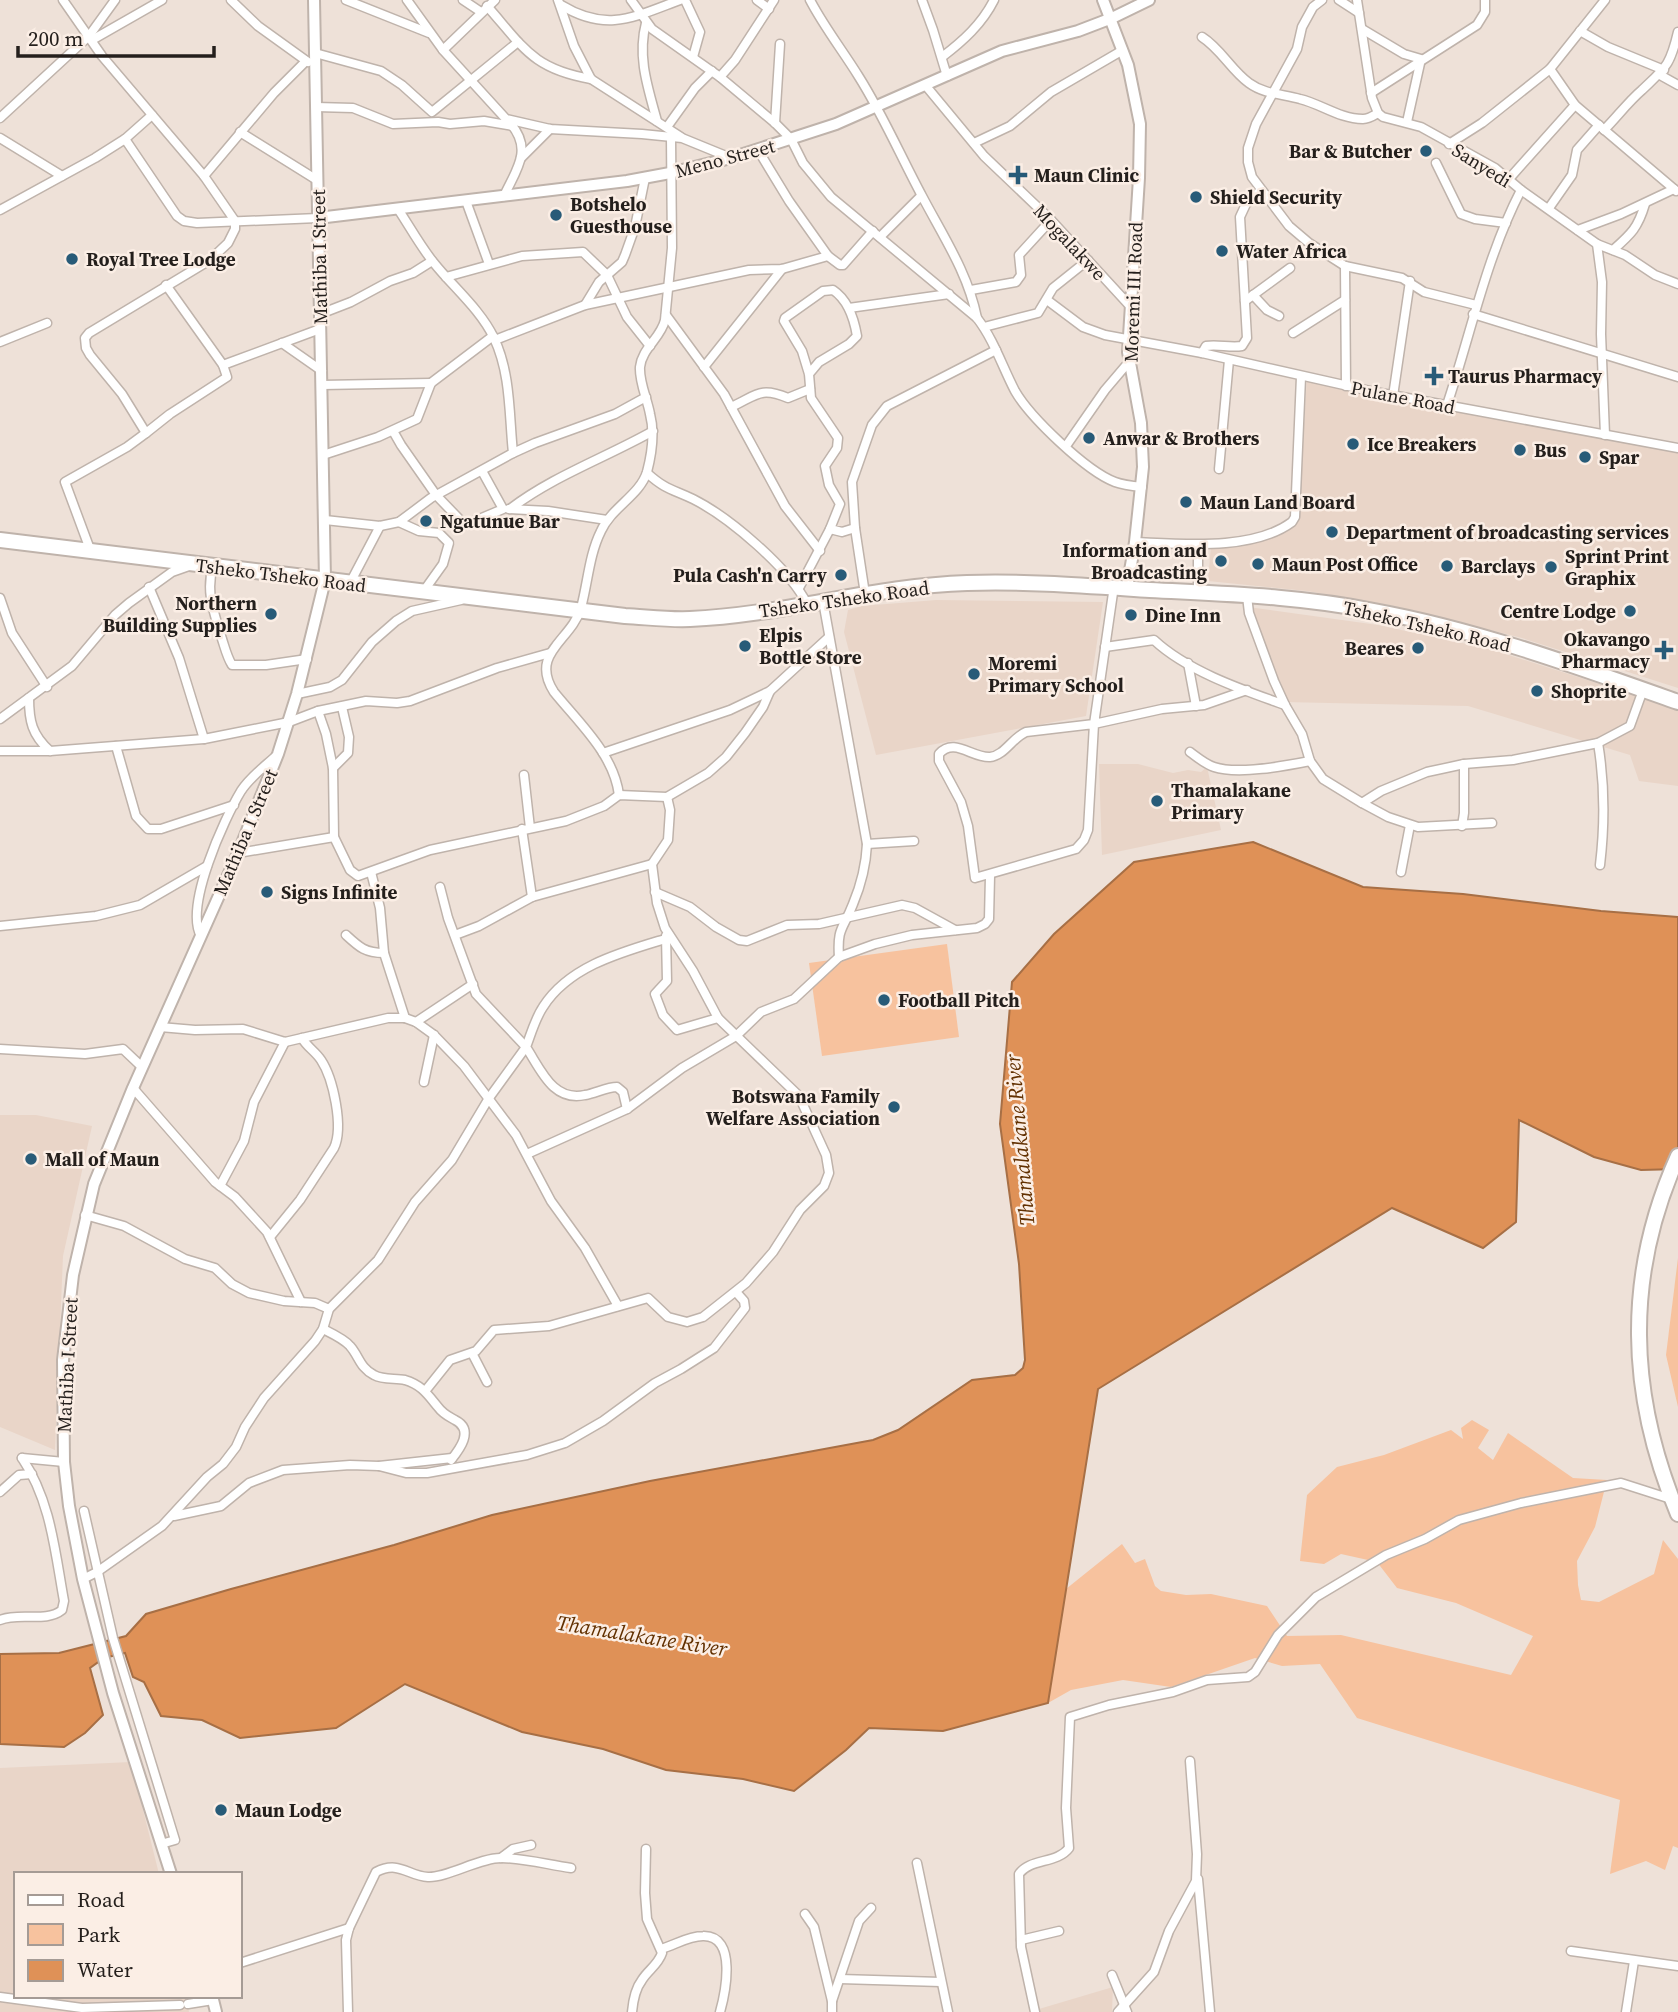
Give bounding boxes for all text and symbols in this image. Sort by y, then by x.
scale bar [18,14,214,58]
text: 200 m [28,24,83,53]
street label: Meno Street [672,132,778,184]
street label: Sanyedi [1447,137,1517,194]
place label: Bar & Butcher [1289,138,1412,164]
marker: Bar & Butcher [1418,143,1434,159]
place label: Maun Clinic [1034,162,1140,188]
marker: Maun Clinic [1008,165,1028,185]
place label: Shield Security [1210,184,1343,210]
street label: Mathiba I Street [305,188,333,325]
marker: Shield Security [1188,189,1204,205]
place label: Botshelo Guesthouse [570,191,672,239]
street label: Mogalakwe [1028,198,1112,286]
marker: Botshelo Guesthouse [548,207,564,223]
street label: Moremi III Road [1118,221,1148,363]
place label: Water Africa [1236,238,1348,264]
marker: Water Africa [1214,243,1230,259]
place label: Royal Tree Lodge [86,246,236,272]
marker: Royal Tree Lodge [64,251,80,267]
place label: Taurus Pharmacy [1448,363,1603,389]
marker: Taurus Pharmacy [1426,368,1442,384]
street label: Pulane Road [1348,374,1458,420]
place label: Anwar & Brothers [1103,425,1260,451]
marker: Anwar & Brothers [1081,430,1097,446]
place label: Ice Breakers [1367,431,1477,457]
marker: Ice Breakers [1345,436,1361,452]
place label: Bus [1534,437,1567,463]
marker: Bus [1512,442,1528,458]
place label: Spar [1599,444,1640,470]
marker: Spar [1577,449,1593,465]
place label: Maun Land Board [1200,489,1355,515]
marker: Maun Land Board [1178,494,1194,510]
place label: Ngatunue Bar [440,508,560,534]
marker: Ngatunue Bar [418,513,434,529]
place label: Department of broadcasting services [1346,519,1669,545]
marker: Department of broadcasting services [1324,524,1340,540]
place label: Information and Broadcasting [1062,537,1208,585]
place label: Sprint Print Graphix [1565,543,1669,591]
place label: Maun Post Office [1272,551,1418,577]
street label: Tsheko Tsheko Road [194,552,368,598]
marker: Information and Broadcasting [1213,553,1229,569]
place label: Barclays [1461,553,1536,579]
marker: Maun Post Office [1250,556,1266,572]
marker: Barclays [1439,558,1455,574]
marker: Sprint Print Graphix [1543,559,1559,575]
place label: Pula Cash'n Carry [673,562,828,588]
marker: Pula Cash'n Carry [833,567,849,583]
street label: Tsheko Tsheko Road [757,574,931,624]
place label: Northern Building Supplies [103,590,257,638]
street label: Tsheko Tsheko Road [1341,594,1514,658]
place label: Centre Lodge [1501,598,1616,624]
place label: Dine Inn [1145,602,1221,628]
marker: Centre Lodge [1622,603,1638,619]
marker: Northern Building Supplies [263,606,279,622]
marker: Dine Inn [1123,607,1139,623]
place label: Elpis Bottle Store [759,622,862,670]
place label: Okavango Pharmacy [1561,626,1651,674]
place label: Beares [1345,635,1404,661]
marker: Elpis Bottle Store [737,638,753,654]
marker: Beares [1410,640,1426,656]
marker: Okavango Pharmacy [1656,642,1672,658]
place label: Moremi Primary School [988,650,1124,698]
marker: Moremi Primary School [966,666,982,682]
place label: Shoprite [1551,678,1627,704]
marker: Shoprite [1529,683,1545,699]
street label: Mathiba I Street [207,764,284,899]
place label: Thamalakane Primary [1171,777,1291,825]
marker: Thamalakane Primary [1149,793,1165,809]
place label: Signs Infinite [281,879,397,905]
marker: Signs Infinite [259,884,275,900]
place label: Football Pitch [898,987,1020,1013]
marker: Football Pitch [876,992,892,1008]
water label: Thamalakane River [998,1053,1041,1227]
place label: Botswana Family Welfare Association [706,1083,881,1131]
marker: Botswana Family Welfare Association [886,1099,902,1115]
place label: Mall of Maun [45,1146,160,1172]
marker: Mall of Maun [23,1151,39,1167]
street label: Mathiba I Street [50,1296,84,1433]
water label: Thamalakane River [555,1608,730,1663]
place label: Maun Lodge [235,1797,342,1823]
marker: Maun Lodge [213,1802,229,1818]
legend [14,1872,242,1998]
text: Road [77,1885,125,1914]
text: Park [77,1920,121,1949]
text: Water [77,1955,133,1984]

